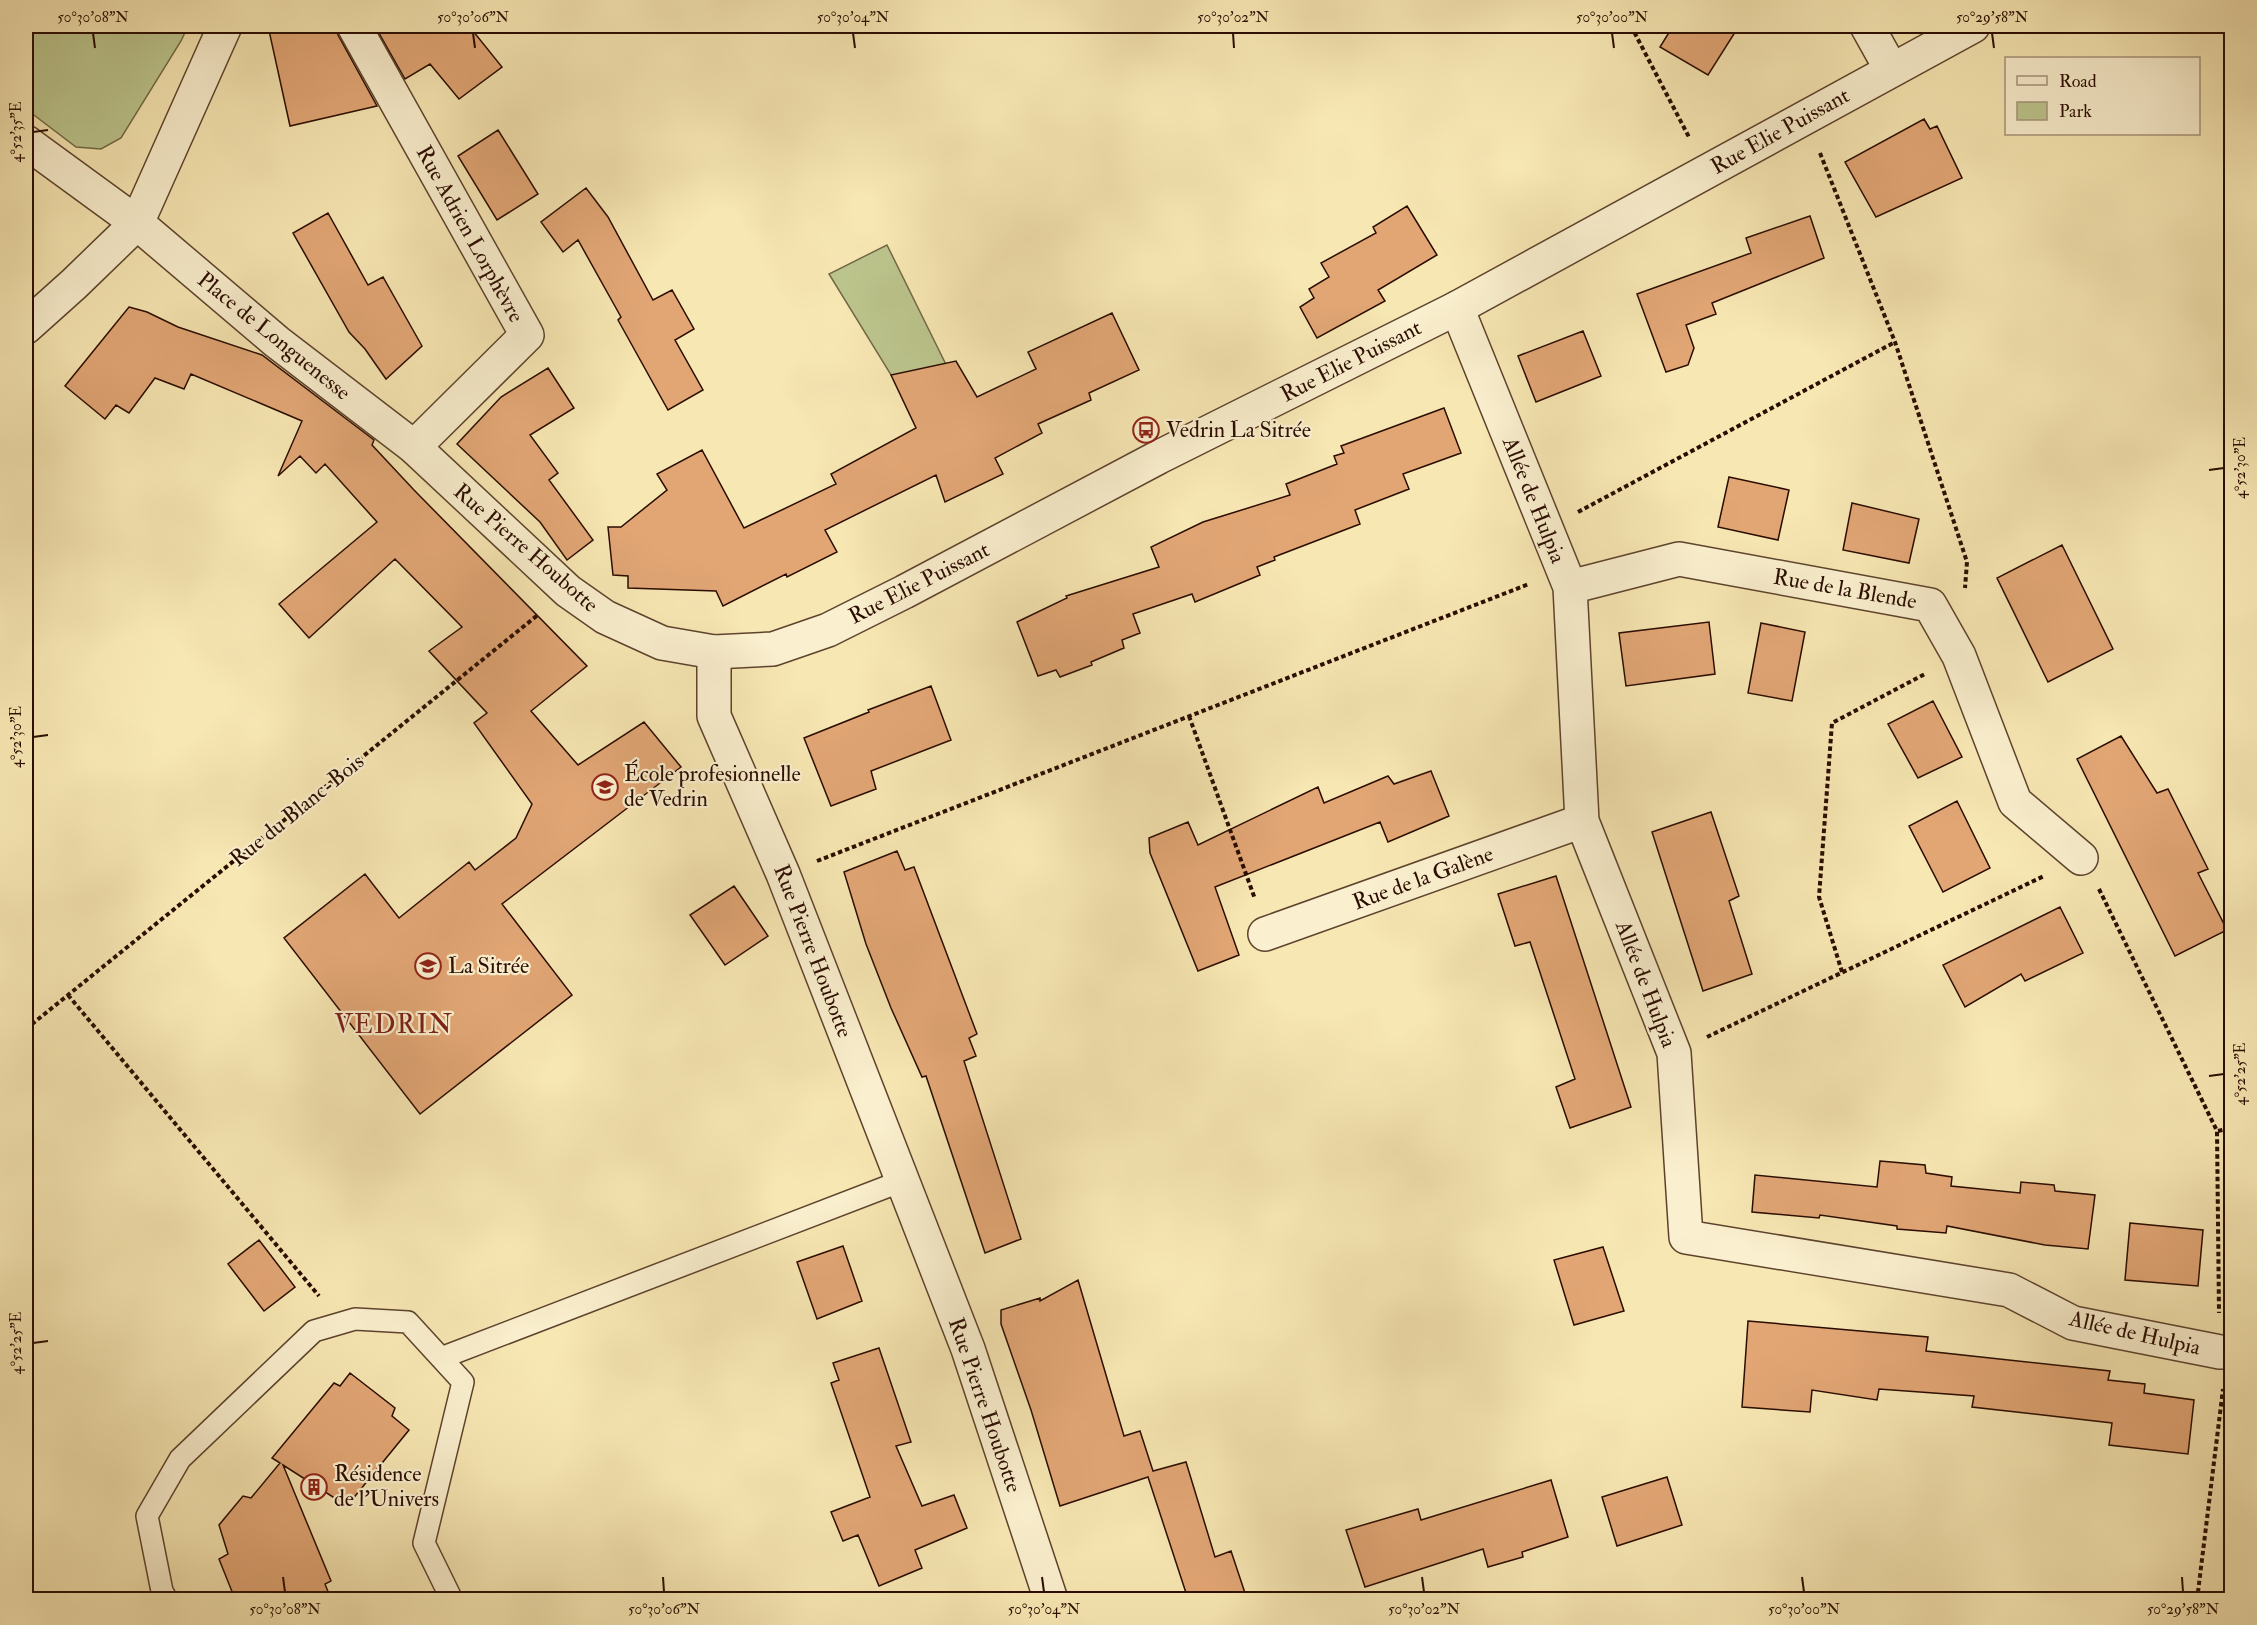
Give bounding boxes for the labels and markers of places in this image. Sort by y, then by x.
bus stop icon: Vedrin La Sitrée [1131,415,1161,445]
place label: Vedrin La Sitrée [1166,416,1311,444]
place label: École profesionnelle de Vedrin [624,759,801,813]
school or university icon: École profesionnelle de Vedrin [590,772,620,802]
school or university icon: La Sitrée [413,951,443,981]
place label: La Sitrée [448,952,529,980]
place label: Résidence de l'Univers [334,1460,439,1513]
building icon: Résidence de l'Univers [299,1472,329,1502]

